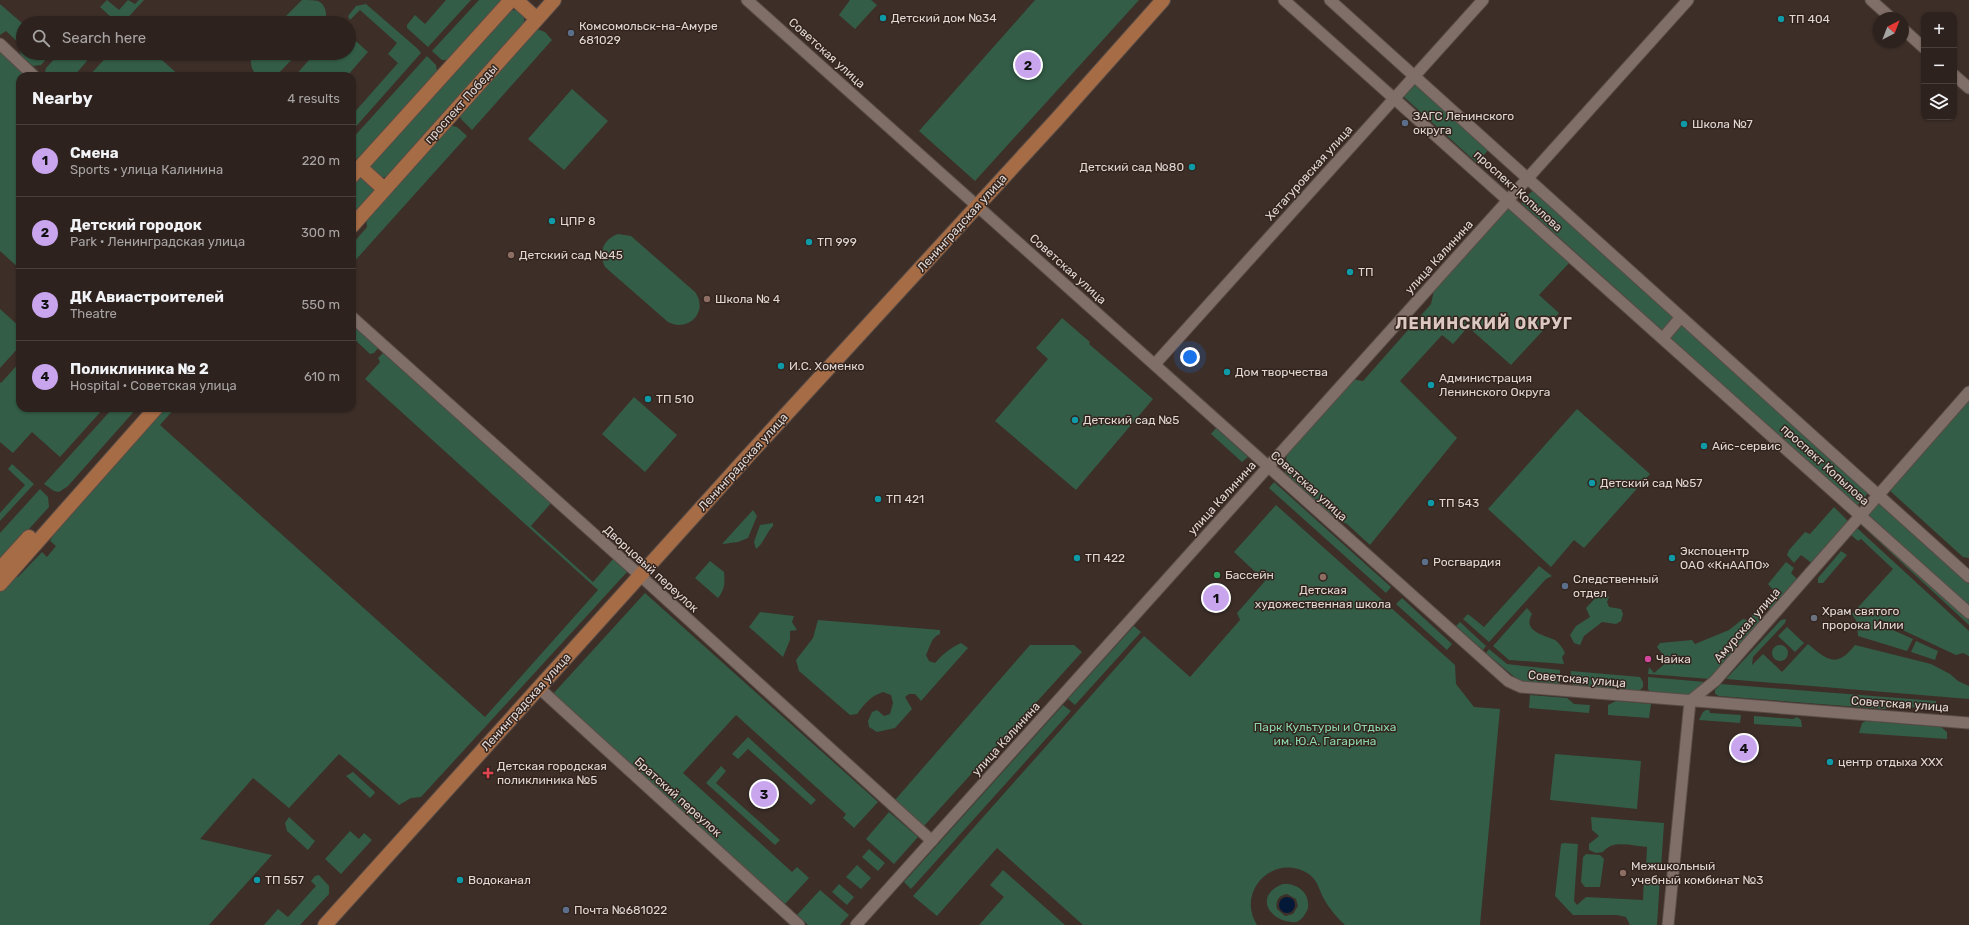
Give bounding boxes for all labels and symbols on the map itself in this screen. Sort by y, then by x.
place label: Детский дом №34 [891,11,997,25]
place label: ТП 404 [1789,12,1831,26]
north arrow [1873,12,1909,48]
marker: Детский дом №34 [878,13,888,23]
marker: ТП 404 [1776,14,1786,24]
street label: Советская улица [786,15,868,91]
place label: Комсомольск-на-Амуре 681029 [579,19,718,47]
marker: Комсомольск-на-Амуре 681029 [566,28,576,38]
pin: 2 [1015,50,1041,80]
street label: проспект Победы [422,61,500,147]
place label: ЗАГС Ленинского округа [1413,109,1514,137]
place label: Школа №7 [1692,117,1753,131]
marker: ЗАГС Ленинского округа [1400,118,1410,128]
marker: Школа №7 [1679,119,1689,129]
street label: Хетагуровская улица [1263,123,1355,223]
street label: проспект Копылова [1471,148,1565,234]
place label: Детский сад №80 [1080,160,1184,174]
marker: Детский сад №80 [1187,162,1197,172]
street label: Ленинградская улица [914,171,1010,275]
place label: ЦПР 8 [560,214,596,228]
marker: ЦПР 8 [547,216,557,226]
street label: улица Калинина [1402,217,1476,297]
street label: Советская улица [1027,231,1109,307]
place label: ТП 999 [817,235,857,249]
marker: ТП 999 [804,237,814,247]
place label: Детский сад №45 [519,248,623,262]
marker: Детский сад №45 [506,250,516,260]
place label: ТП [1358,265,1374,279]
marker: ТП [1345,267,1355,277]
place label: Школа № 4 [715,292,781,306]
marker: Школа № 4 [702,294,712,304]
district label: ЛЕНИНСКИЙ ОКРУГ [1395,313,1573,333]
your location [1180,347,1200,367]
place label: И.С. Хоменко [789,359,864,373]
marker: И.С. Хоменко [776,361,786,371]
place label: Дом творчества [1235,365,1328,379]
marker: Дом творчества [1222,367,1232,377]
place label: Администрация Ленинского Округа [1439,371,1550,399]
marker: Администрация Ленинского Округа [1426,380,1436,390]
place label: ТП 510 [656,392,694,406]
marker: ТП 510 [643,394,653,404]
street label: Ленинградская улица [695,410,791,514]
place label: Детский сад №5 [1083,413,1179,427]
marker: Детский сад №5 [1070,415,1080,425]
street label: проспект Копылова [1778,422,1872,508]
place label: Айс-сервис [1712,439,1781,453]
marker: Айс-сервис [1699,441,1709,451]
street label: Советская улица [1268,448,1350,524]
street label: улица Калинина [1185,458,1259,538]
place label: Детский сад №57 [1600,476,1703,490]
marker: Детский сад №57 [1587,478,1597,488]
place label: ТП 421 [886,492,924,506]
marker: ТП 421 [873,494,883,504]
place label: ТП 543 [1439,496,1479,510]
marker: ТП 543 [1426,498,1436,508]
street label: Дворцовый переулок [601,523,702,616]
place label: Экспоцентр ОАО «КнААПО» [1680,544,1770,572]
place label: ТП 422 [1085,551,1125,565]
marker: ТП 422 [1072,553,1082,563]
marker: Экспоцентр ОАО «КнААПО» [1667,553,1677,563]
place label: Росгвардия [1433,555,1501,569]
marker: Росгвардия [1420,557,1430,567]
place label: Бассейн [1225,568,1274,582]
marker: Бассейн [1212,570,1222,580]
marker: Детская художественная школа [1318,572,1328,582]
place label: Следственный отдел [1573,572,1659,600]
marker: Следственный отдел [1560,581,1570,591]
pin: 1 [1203,583,1229,613]
place label: Детская художественная школа [1255,583,1391,611]
street label: Амурская улица [1711,585,1783,665]
place label: Храм святого пророка Илии [1822,604,1904,632]
marker: Храм святого пророка Илии [1809,613,1819,623]
street label: Ленинградская улица [478,650,574,754]
place label: Чайка [1656,652,1691,666]
marker: Чайка [1643,654,1653,664]
street label: Советская улица [1527,668,1627,690]
street label: Советская улица [1851,694,1949,714]
street label: улица Калинина [969,699,1043,779]
park label: Парк Культуры и Отдыха им. Ю.А. Гагарина [1254,720,1396,748]
pin: 4 [1731,733,1757,763]
street label: Братский переулок [632,754,725,840]
place label: центр отдыха ХХХ [1838,755,1944,769]
marker: центр отдыха ХХХ [1825,757,1835,767]
place label: Детская городская поликлиника №5 [497,759,607,787]
marker: Детская городская поликлиника №5 [482,767,494,779]
pin: 3 [751,779,777,809]
place label: Межшкольный учебный комбинат №3 [1631,859,1764,887]
marker: Межшкольный учебный комбинат №3 [1618,868,1628,878]
place label: ТП 557 [265,873,304,887]
place label: Водоканал [468,873,531,887]
marker: ТП 557 [252,875,262,885]
marker: Водоканал [455,875,465,885]
place label: Почта №681022 [574,903,667,917]
marker: Почта №681022 [561,905,571,915]

